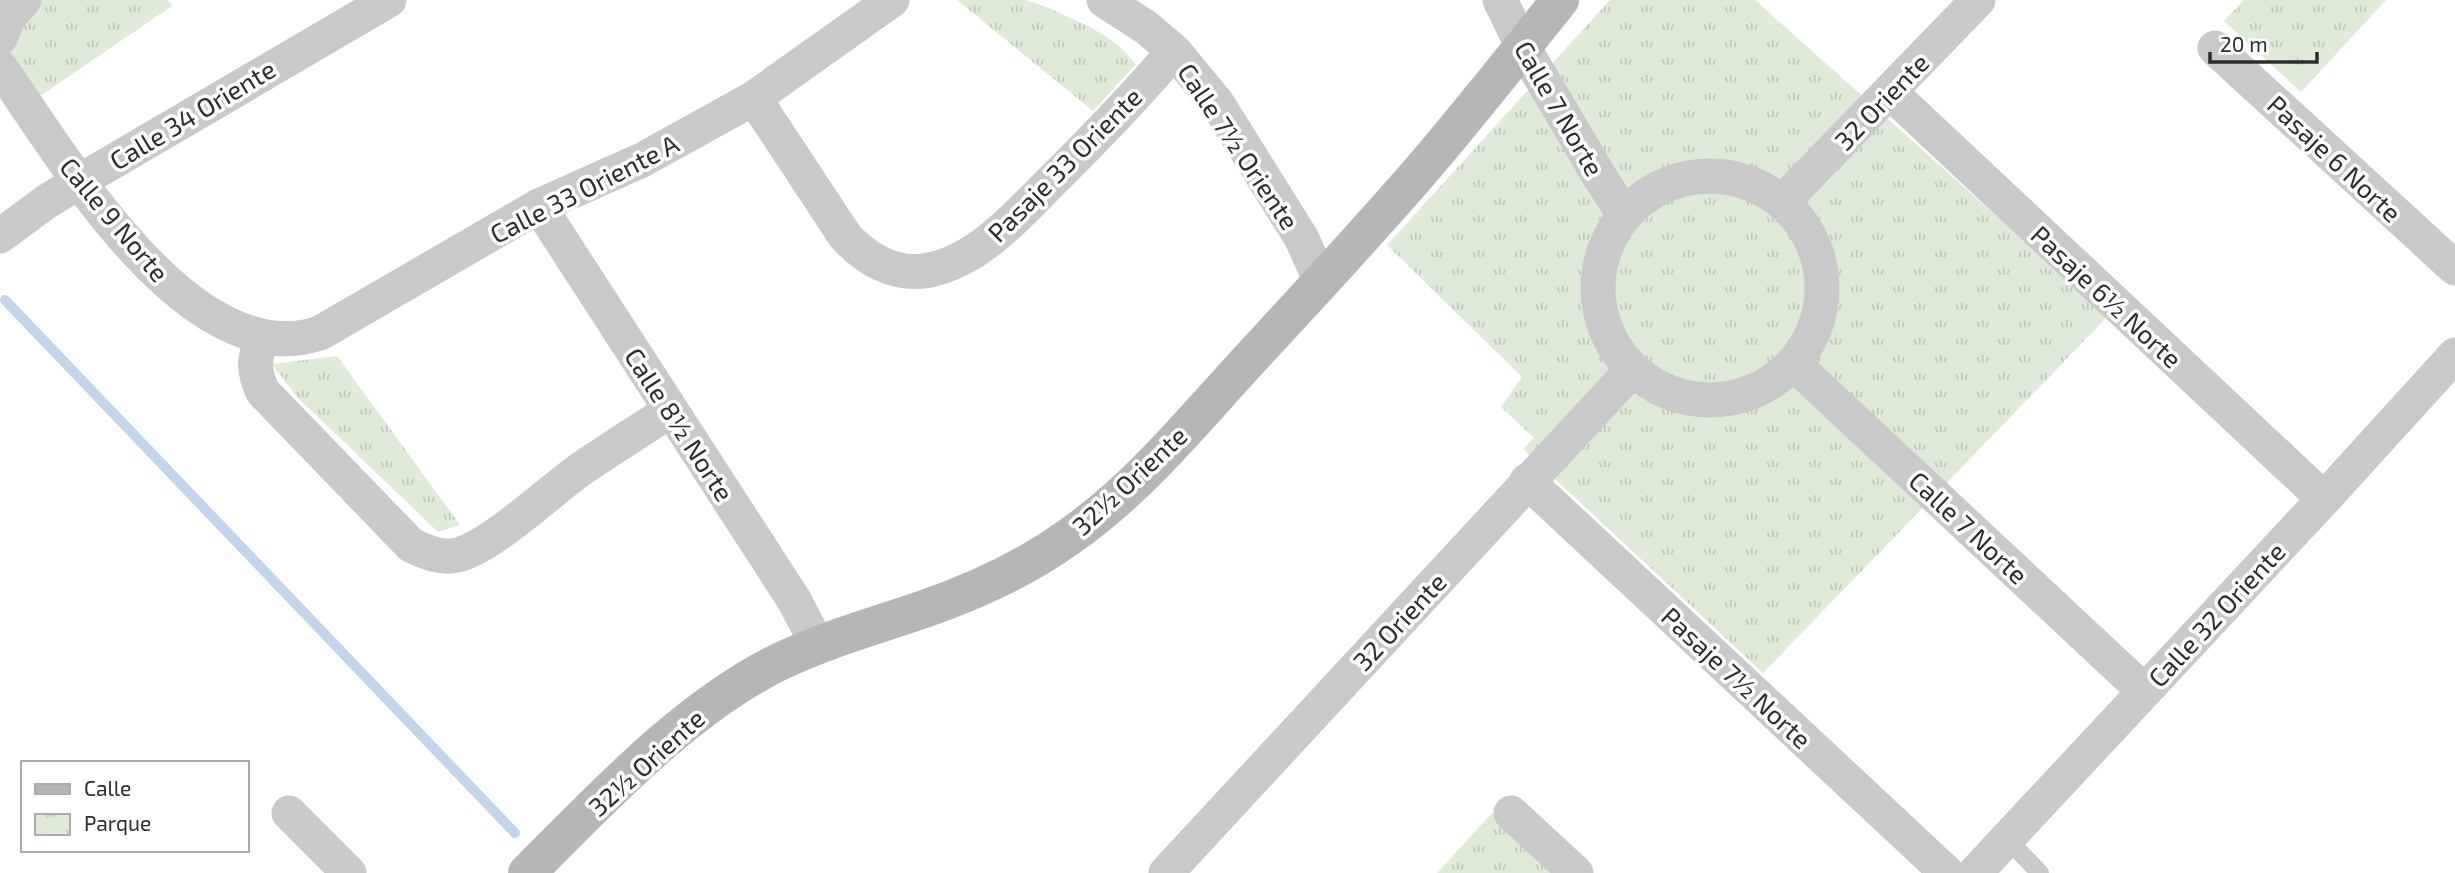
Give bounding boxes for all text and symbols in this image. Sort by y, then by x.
scale bar [2210,21,2317,65]
text: 20 m [2220,31,2268,56]
street label: Calle 7 Norte [1509,35,1611,181]
street label: 32 Oriente [1827,46,1935,156]
street label: Calle 34 Oriente [104,52,280,176]
street label: Calle 7½ Oriente [1172,57,1306,235]
street label: Pasaje 33 Oriente [981,81,1147,247]
street label: Pasaje 6 Norte [2262,88,2408,228]
street label: Calle 33 Oriente A [485,127,683,249]
street label: Calle 9 Norte [54,151,176,287]
street label: Pasaje 6½ Norte [2025,218,2189,374]
street label: Calle 8½ Norte [619,342,741,506]
street label: 32½ Oriente [1065,419,1193,541]
street label: Calle 7 Norte [1903,464,2035,590]
street label: Calle 32 Oriente [2141,535,2291,693]
street label: 32 Oriente [1346,566,1452,676]
street label: Pasaje 7½ Norte [1656,600,1818,754]
street label: 32½ Oriente [582,702,710,822]
legend [21,761,248,852]
text: Calle [84,775,131,800]
text: Parque [84,810,151,835]

